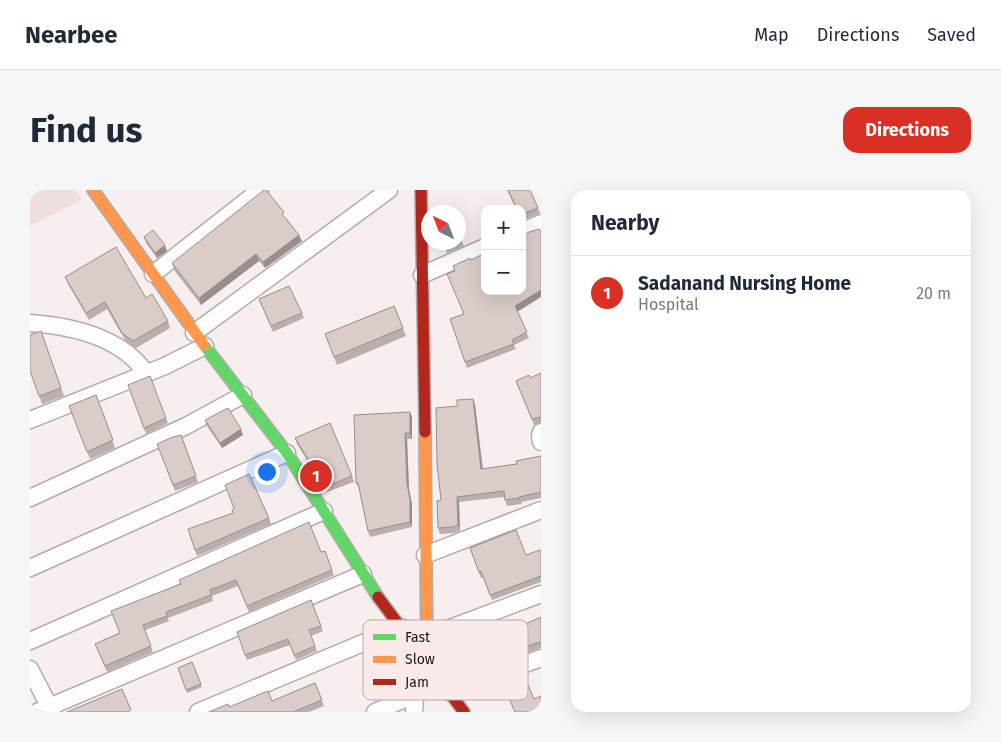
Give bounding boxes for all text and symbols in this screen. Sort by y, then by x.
text: Nearbee [25,21,118,49]
text: Map [754,24,789,46]
text: Directions [817,24,899,46]
text: Saved [927,24,976,46]
button: Directions [843,107,971,153]
text: Find us [30,109,142,151]
north arrow [421,205,466,250]
map controls [481,205,526,295]
button: + [481,205,526,250]
text: Nearby [591,210,659,236]
button: − [481,250,526,295]
text: Sadanand Nursing Home [638,272,851,295]
text: 1 [603,284,611,303]
text: 20 m [916,284,951,303]
text: Hospital [638,295,699,314]
pin: 1 [300,457,332,495]
your location [254,459,280,485]
legend [363,620,528,700]
text: Fast [405,629,431,646]
text: Slow [405,651,435,668]
text: Jam [405,674,429,691]

